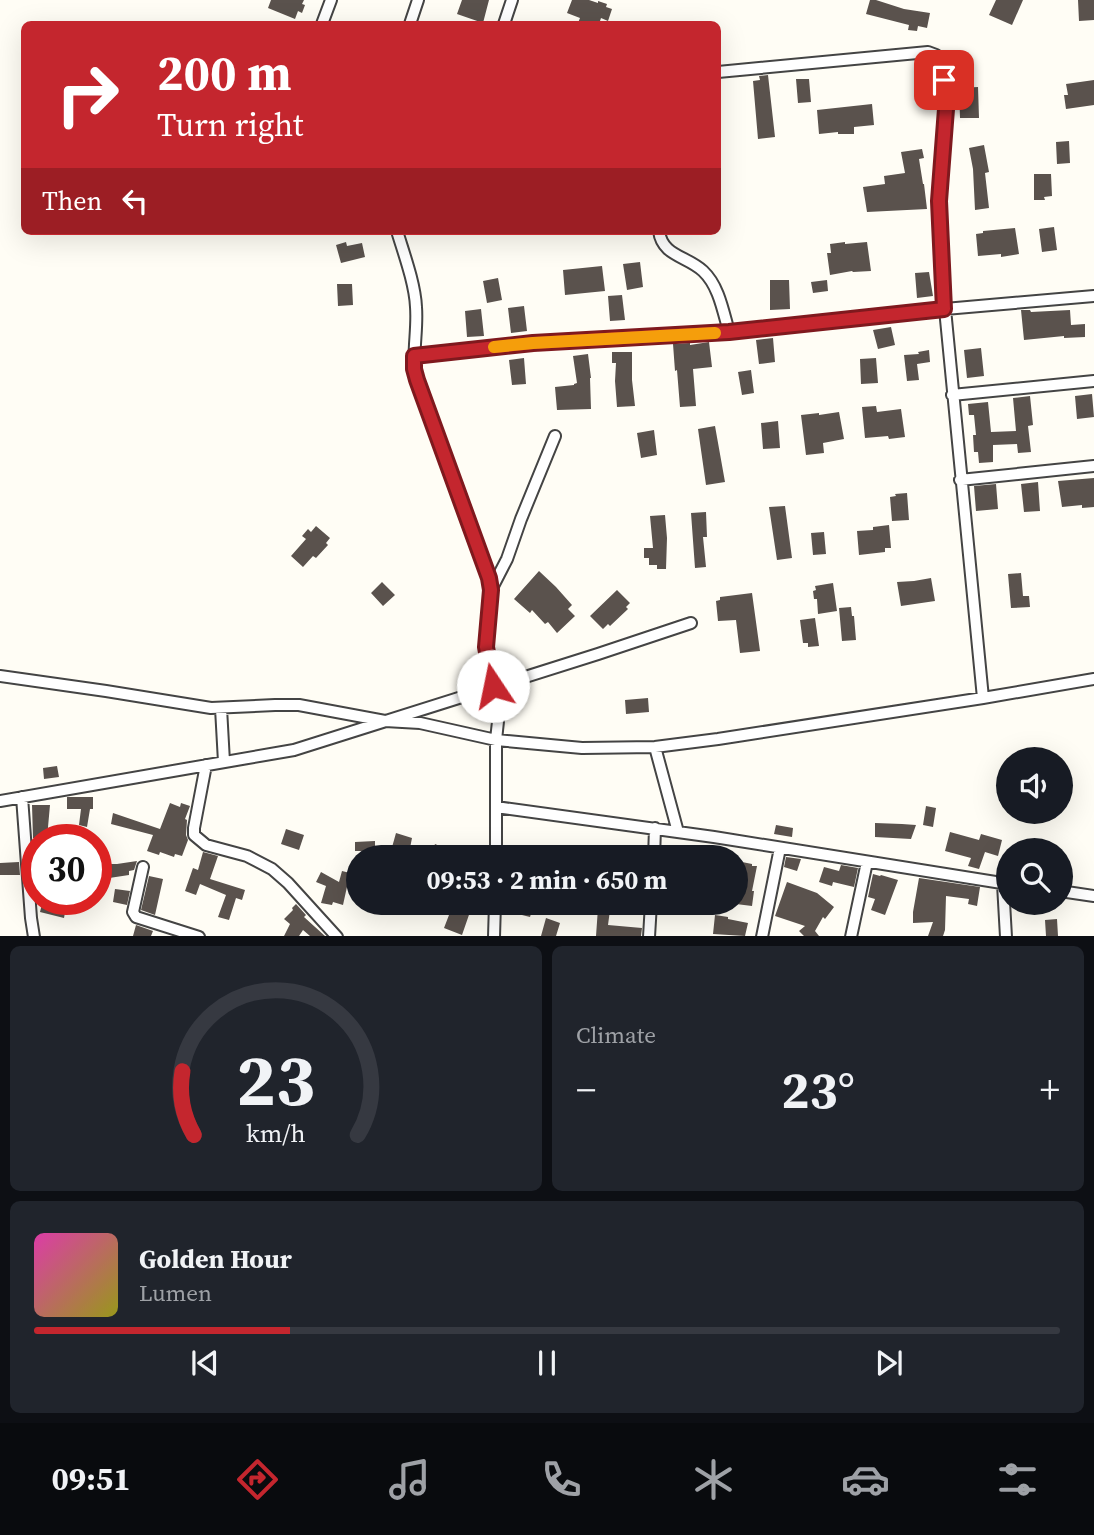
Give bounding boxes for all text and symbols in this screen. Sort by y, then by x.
text: 200 m [157,39,292,106]
icon: right [42,49,133,140]
pin [914,50,974,110]
icon: arrive [925,61,963,99]
text: Turn right [157,103,303,147]
icon: left [116,182,154,220]
text: Then [42,183,102,219]
position arrow [456,649,530,723]
map controls [996,747,1073,915]
button: sound [996,747,1073,824]
speed limit sign: 30 [21,824,112,915]
button: search [996,838,1073,915]
text: 09:53 · 2 min · 650 m [427,862,667,898]
text: Climate [576,1019,656,1051]
text: 23 [237,1030,315,1129]
text: 23° [781,1054,855,1125]
text: − [576,1064,596,1116]
text: + [1040,1064,1060,1116]
text: km/h [246,1115,306,1149]
text: Golden Hour [139,1241,292,1277]
text: Lumen [139,1277,212,1309]
icon: previous [186,1344,224,1382]
icon: pause [528,1344,566,1382]
icon: next [870,1344,908,1382]
icon: directions [233,1455,282,1504]
icon: music [385,1455,434,1504]
icon: phone [537,1455,586,1504]
icon: climate [689,1455,738,1504]
icon: car [841,1455,890,1504]
icon: filters [993,1455,1042,1504]
text: 09:51 [52,1457,130,1501]

